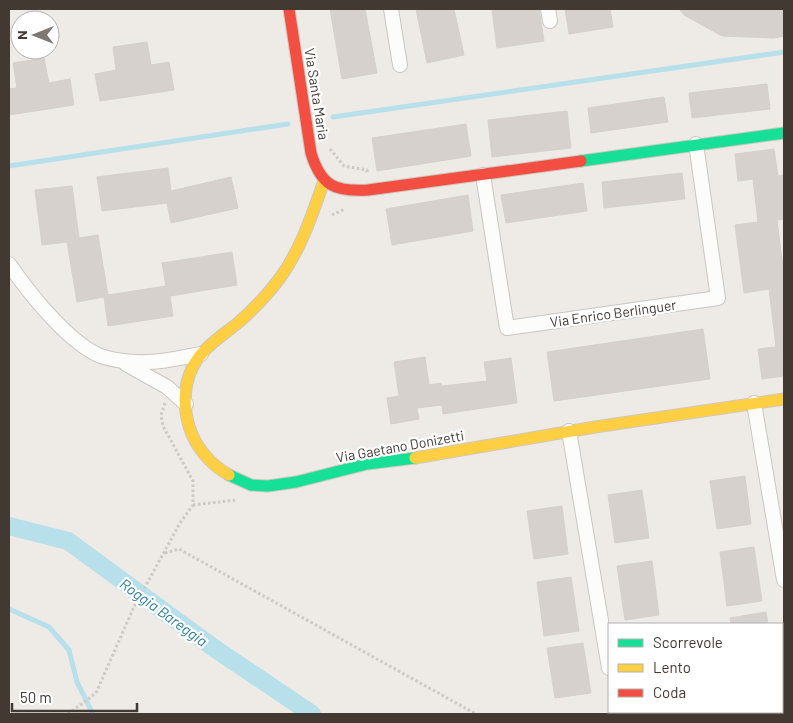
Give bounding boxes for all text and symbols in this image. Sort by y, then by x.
north arrow [10,10,60,60]
text: N [13,30,30,40]
street label: Via Santa Maria [301,47,333,141]
street label: Via Enrico Berlinguer [549,296,677,330]
street label: Via Gaetano Donizetti [335,426,465,466]
water label: Roggia Bareggia [117,574,211,650]
legend [608,623,783,713]
text: Scorrevole [653,633,723,651]
text: Lento [653,658,691,676]
scale bar [12,680,138,712]
text: Coda [653,683,686,701]
text: 50 m [20,688,52,706]

